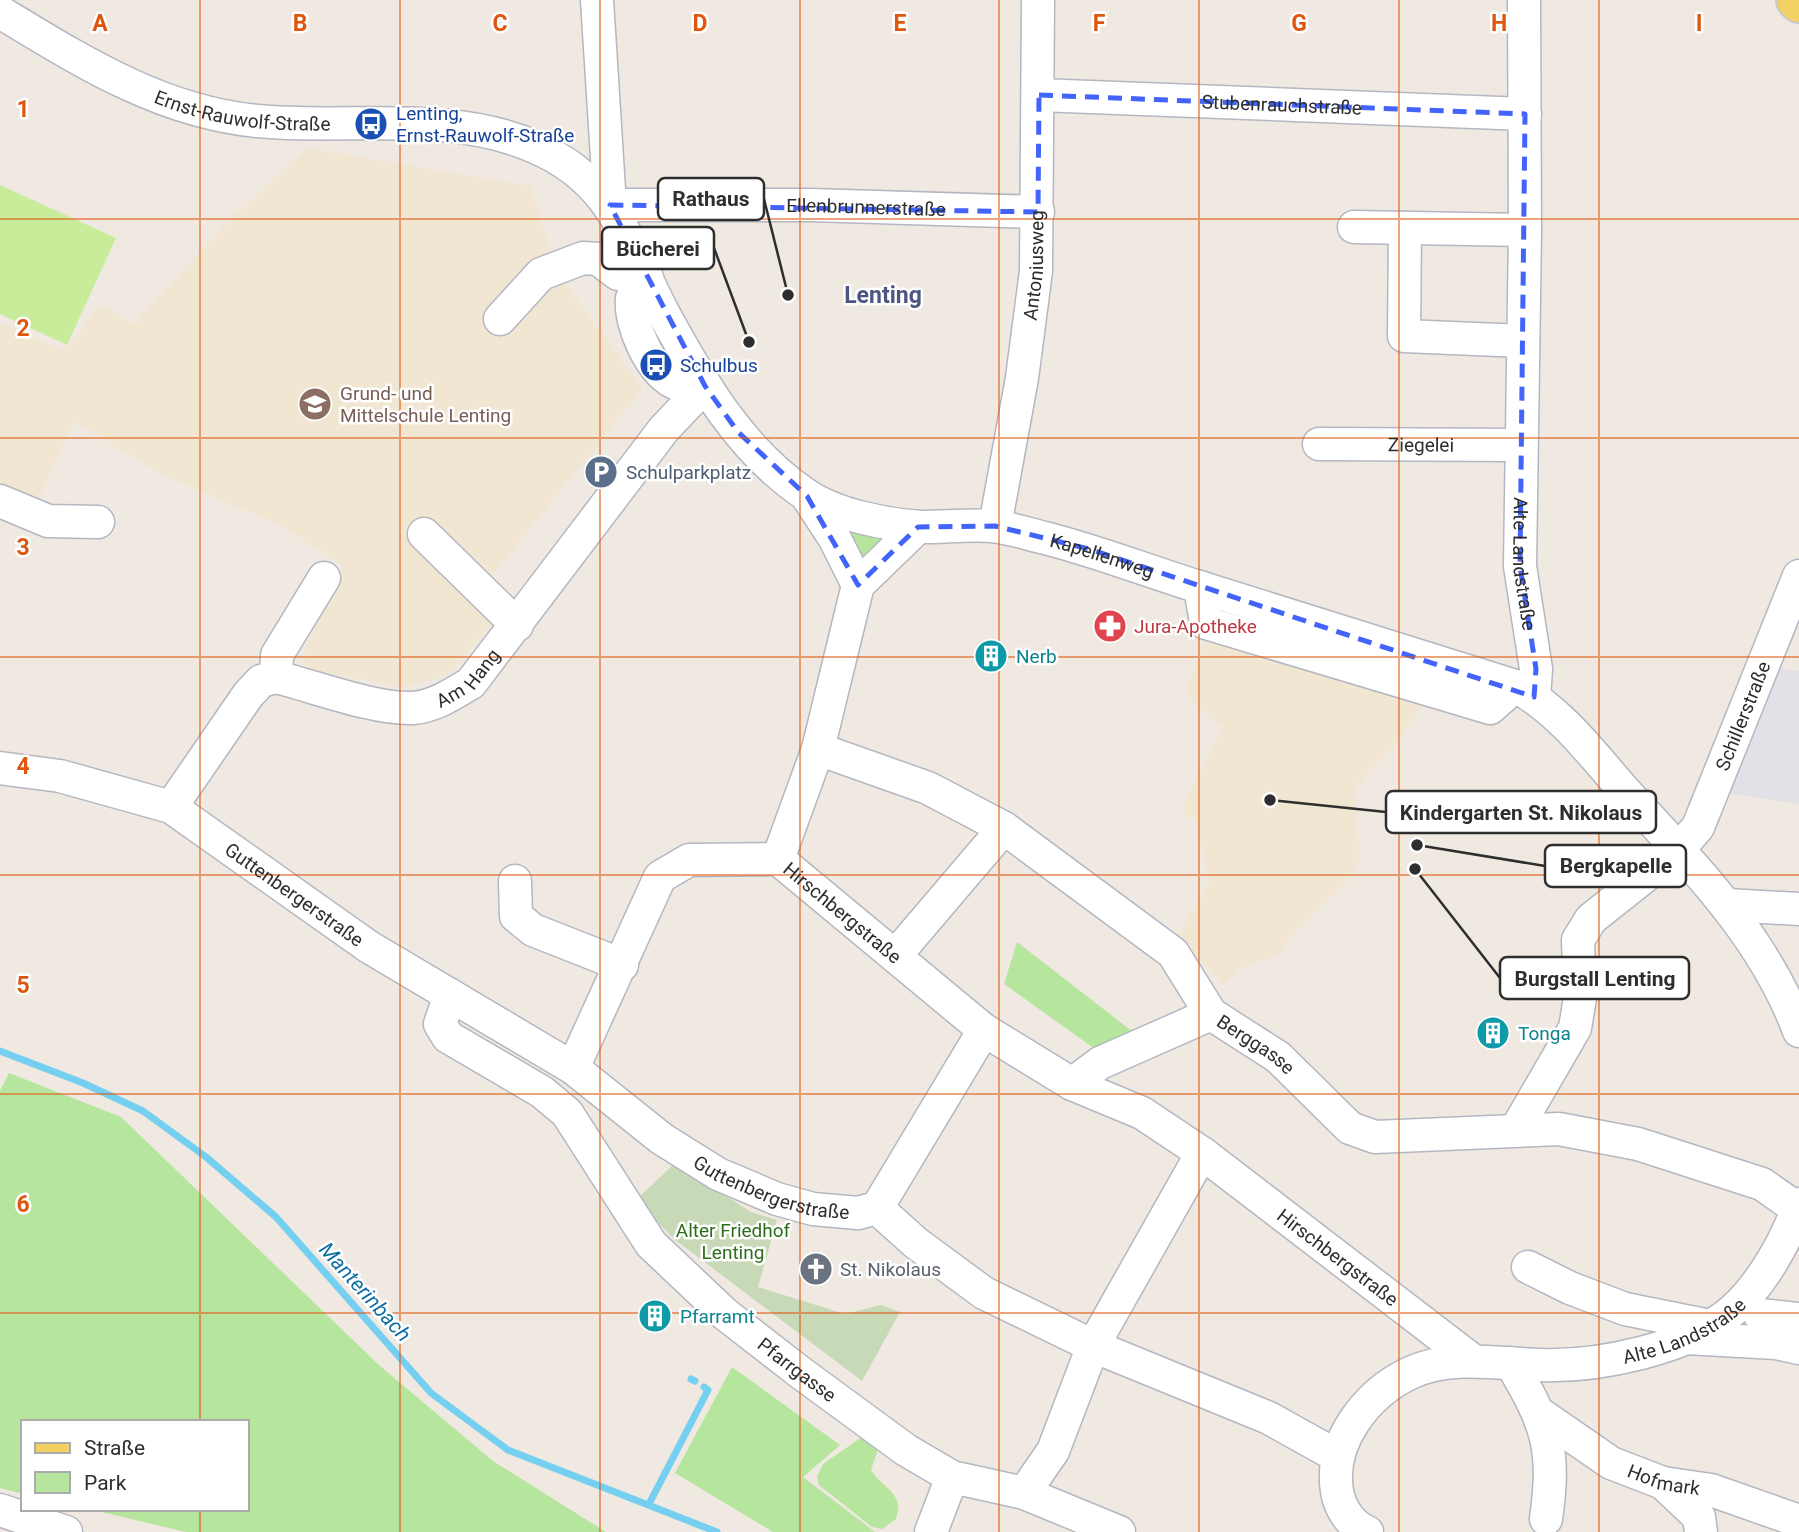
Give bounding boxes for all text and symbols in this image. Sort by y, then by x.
text: A [92,10,108,37]
text: B [293,10,307,37]
text: C [492,10,508,37]
text: D [693,10,707,37]
text: E [894,10,907,37]
text: F [1093,10,1106,37]
text: G [1291,10,1307,37]
text: H [1491,10,1507,37]
text: I [1696,10,1702,37]
street label: Ernst-Rauwolf-Straße [151,85,330,135]
street label: Stubenrauchstraße [1201,90,1362,119]
text: 1 [16,96,30,123]
place label: Lenting, Ernst-Rauwolf-Straße [396,102,574,147]
bus stop icon: Lenting, Ernst-Rauwolf-Straße [352,105,390,143]
callout: Rathaus [658,178,764,220]
text: Rathaus [672,187,750,211]
street label: Ellenbrunnerstraße [786,193,946,221]
street label: Antoniusweg [1018,210,1048,322]
callout: Bücherei [602,227,714,269]
text: Bücherei [616,237,700,261]
district label: Lenting [844,282,922,309]
text: 2 [16,315,30,342]
bus stop icon: Schulbus [637,346,675,384]
place label: Schulbus [680,354,758,377]
place label: Grund- und Mittelschule Lenting [340,382,511,427]
school or university icon: Grund- und Mittelschule Lenting [296,385,334,423]
street label: Ziegelei [1388,433,1454,456]
parking icon: Schulparkplatz [582,453,620,491]
place label: Schulparkplatz [626,461,751,484]
street label: Alte Landstraße [1508,497,1541,632]
street label: Kapellenweg [1048,528,1157,583]
text: 3 [16,534,30,561]
pharmacy icon: Jura-Apotheke [1091,607,1129,645]
place label: Jura-Apotheke [1134,615,1257,638]
building icon: Nerb [972,637,1010,675]
street label: Am Hang [432,644,504,712]
place label: Nerb [1016,645,1057,668]
street label: Schillerstraße [1710,658,1775,774]
text: 4 [16,753,30,780]
callout: Kindergarten St. Nikolaus [1386,791,1656,833]
text: Kindergarten St. Nikolaus [1400,801,1642,825]
street label: Guttenbergerstraße [221,837,368,951]
callout: Bergkapelle [1545,845,1686,887]
text: Bergkapelle [1560,854,1672,878]
street label: Hirschbergstraße [779,857,906,968]
callout: Burgstall Lenting [1500,957,1689,999]
text: Burgstall Lenting [1514,967,1676,991]
text: 5 [16,972,30,999]
street label: Berggasse [1213,1009,1300,1079]
building icon: Tonga [1474,1014,1512,1052]
place label: Tonga [1518,1022,1571,1045]
street label: Guttenbergerstraße [689,1150,850,1224]
text: 6 [16,1191,30,1218]
street label: Hirschbergstraße [1273,1203,1403,1311]
park label: Alter Friedhof Lenting [676,1219,791,1264]
water label: Manterinbach [314,1237,416,1347]
church icon: St. Nikolaus [797,1250,835,1288]
place label: St. Nikolaus [840,1258,941,1281]
street label: Alte Landstraße [1621,1293,1750,1368]
building icon: Pfarramt [636,1297,674,1335]
place label: Pfarramt [680,1305,755,1328]
street label: Pfarrgasse [753,1332,841,1407]
legend [21,1420,248,1511]
text: Straße [84,1436,145,1460]
street label: Hofmark [1624,1459,1702,1500]
text: Park [84,1471,127,1495]

